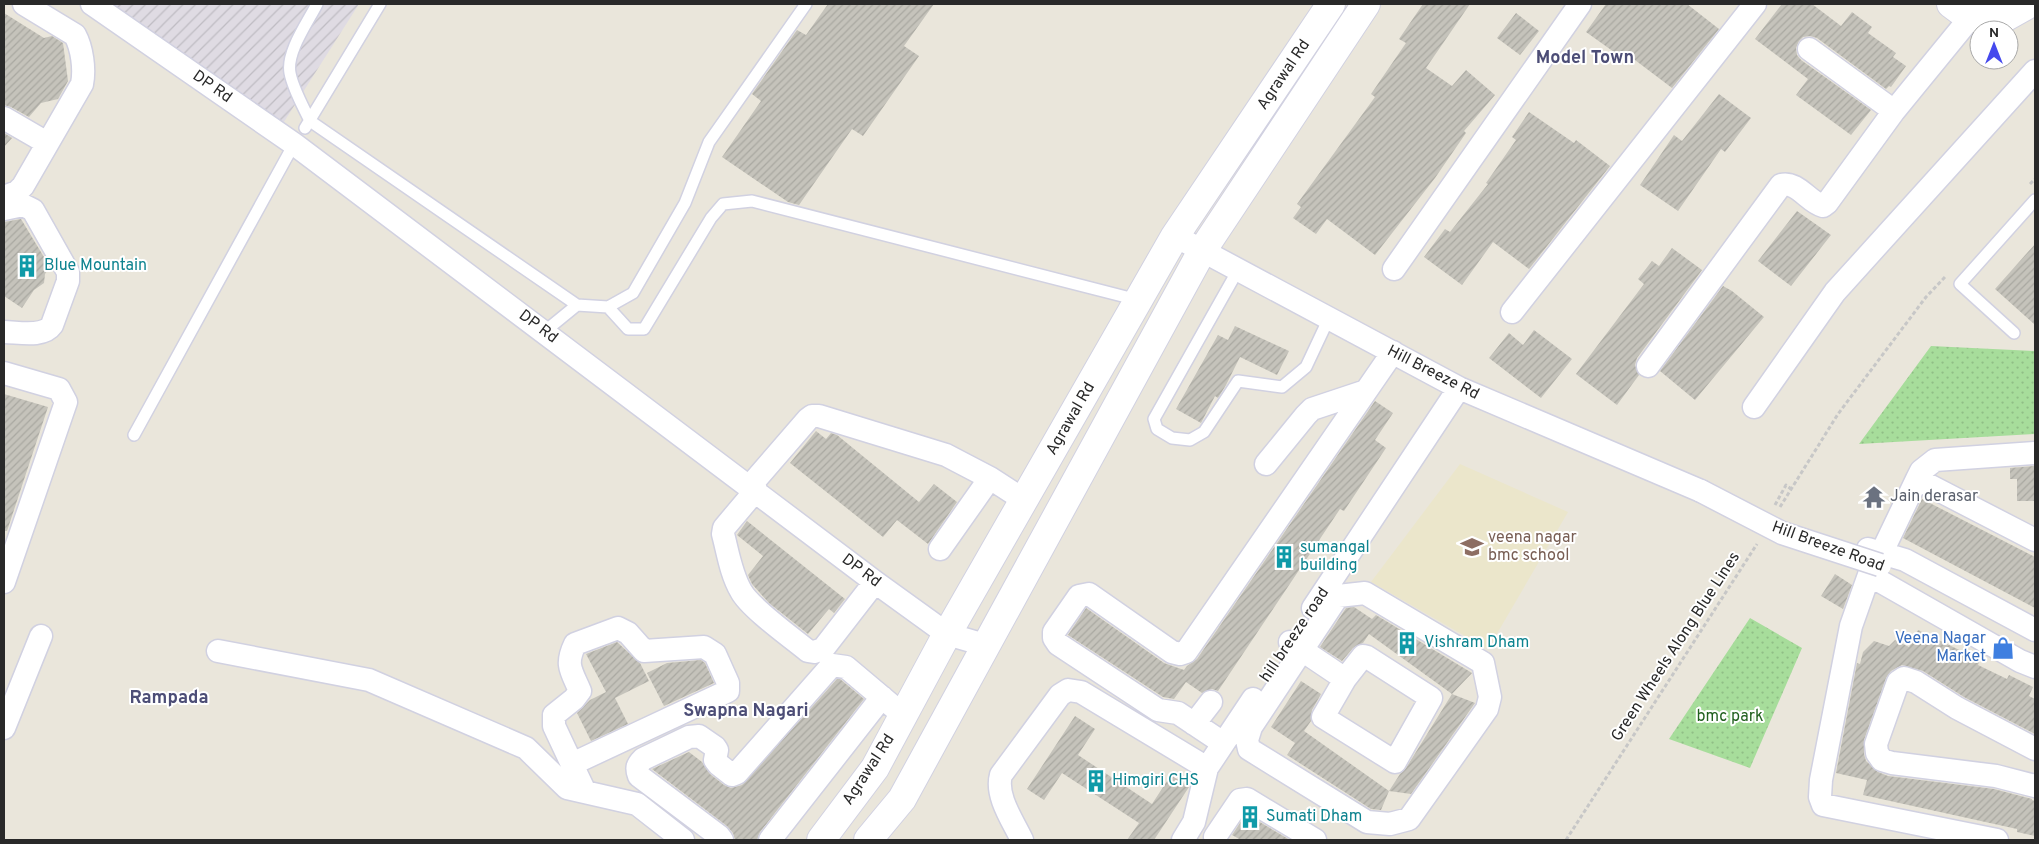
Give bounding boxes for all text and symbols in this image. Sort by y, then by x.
north arrow [1969,20,2019,70]
text: N [1989,25,1999,42]
street label: Agrawal Rd [1253,36,1315,114]
district label: Model Town [1536,47,1634,70]
street label: DP Rd [188,66,236,108]
building icon: Blue Mountain [14,253,40,279]
place label: Blue Mountain [44,256,147,276]
street label: DP Rd [514,306,562,348]
street label: Hill Breeze Rd [1384,341,1482,405]
street label: Agrawal Rd [1042,379,1100,459]
temple icon: Jain derasar [1861,484,1887,510]
place label: Jain derasar [1890,487,1978,507]
street label: Hill Breeze Road [1769,517,1887,577]
place label: veena nagar bmc school [1488,528,1577,566]
school or university icon: veena nagar bmc school [1459,534,1485,560]
place label: sumangal building [1300,538,1370,576]
building icon: sumangal building [1271,544,1297,570]
street label: Green Wheels Along Blue Lines [1607,548,1745,746]
street label: DP Rd [837,550,885,592]
street label: hill breeze road [1256,584,1334,686]
place label: Veena Nagar Market [1895,629,1986,667]
building icon: Vishram Dham [1394,630,1420,656]
place label: Vishram Dham [1424,633,1529,653]
shop icon: Veena Nagar Market [1990,635,2016,661]
district label: Rampada [130,687,208,710]
district label: Swapna Nagari [683,700,809,723]
park label: bmc park [1697,707,1764,727]
street label: Agrawal Rd [839,731,899,809]
building icon: Himgiri CHS [1083,768,1109,794]
place label: Himgiri CHS [1112,771,1199,791]
building icon: Sumati Dham [1237,804,1263,830]
place label: Sumati Dham [1266,807,1362,827]

